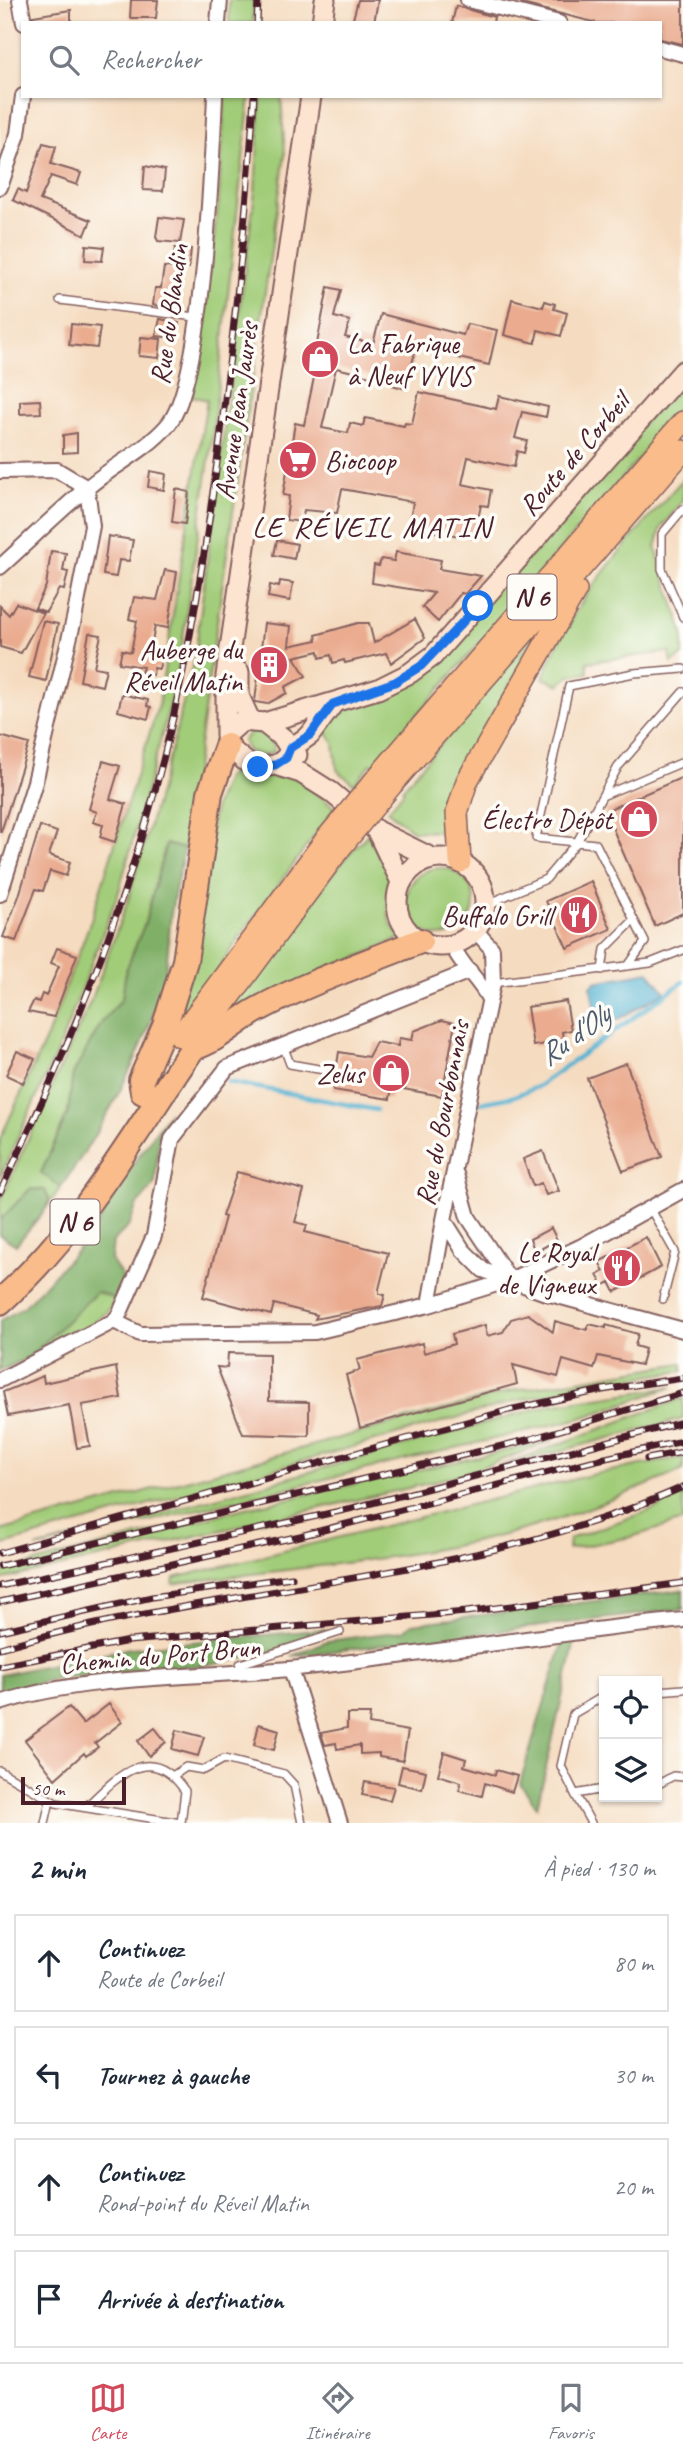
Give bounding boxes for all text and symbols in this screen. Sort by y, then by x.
search box [21,21,662,98]
icon: search [45,41,83,79]
text: Rechercher [101,43,201,76]
street label: Rue du Blandin [142,241,196,387]
street label: Avenue Jean Jaurès [206,318,266,502]
place label: La Fabrique à Neuf VYVS [347,326,475,393]
shop icon: La Fabrique à Neuf VYVS [299,338,341,380]
street label: Route de Corbeil [511,381,640,523]
supermarket icon: Biocoop [277,439,319,481]
place label: Biocoop [325,443,397,478]
district label: LE RÉVEIL MATIN [252,508,495,546]
road number: N 6 [508,575,556,620]
route start [462,590,493,621]
place label: Auberge du Réveil Matin [124,632,244,699]
building icon: Auberge du Réveil Matin [248,644,290,686]
route end [242,751,273,782]
shop icon: Électro Dépôt [618,798,660,840]
place label: Électro Dépôt [482,802,615,837]
restaurant icon: Buffalo Grill [558,894,600,936]
place label: Buffalo Grill [442,898,557,933]
water label: Ru d'Oly [531,993,621,1074]
street label: Rue du Bourbonnais [407,1015,478,1208]
shop icon: Zelus [370,1052,412,1094]
place label: Zelus [316,1056,366,1091]
road number: N 6 [50,1200,100,1245]
place label: Le Royal de Vigneux [497,1235,600,1302]
restaurant icon: Le Royal de Vigneux [601,1247,643,1289]
street label: Chemin du Port Brun [58,1629,262,1681]
map controls [599,1676,662,1802]
button: locate [599,1676,662,1739]
button: layers [599,1739,662,1802]
scale bar [21,1774,126,1806]
text: 50 m [32,1777,64,1801]
text: 2 min [28,1850,85,1888]
text: À pied · 130 m [543,1854,655,1883]
text: Continuez [97,1932,183,1965]
icon: ahead [30,1944,68,1982]
text: 80 m [614,1949,653,1978]
text: Route de Corbeil [97,1965,221,1994]
icon: left [30,2056,68,2094]
text: Tournez à gauche [97,2059,248,2092]
text: 30 m [614,2061,653,2090]
text: Continuez [97,2156,183,2189]
icon: ahead [30,2168,68,2206]
text: 20 m [614,2173,653,2202]
text: Rond-point du Réveil Matin [97,2189,309,2218]
icon: arrive [30,2280,68,2318]
text: Arrivée à destination [97,2283,283,2316]
tab: Carte [89,2379,127,2445]
tab: Itinéraire [306,2379,370,2445]
tab: Favoris [548,2379,594,2445]

